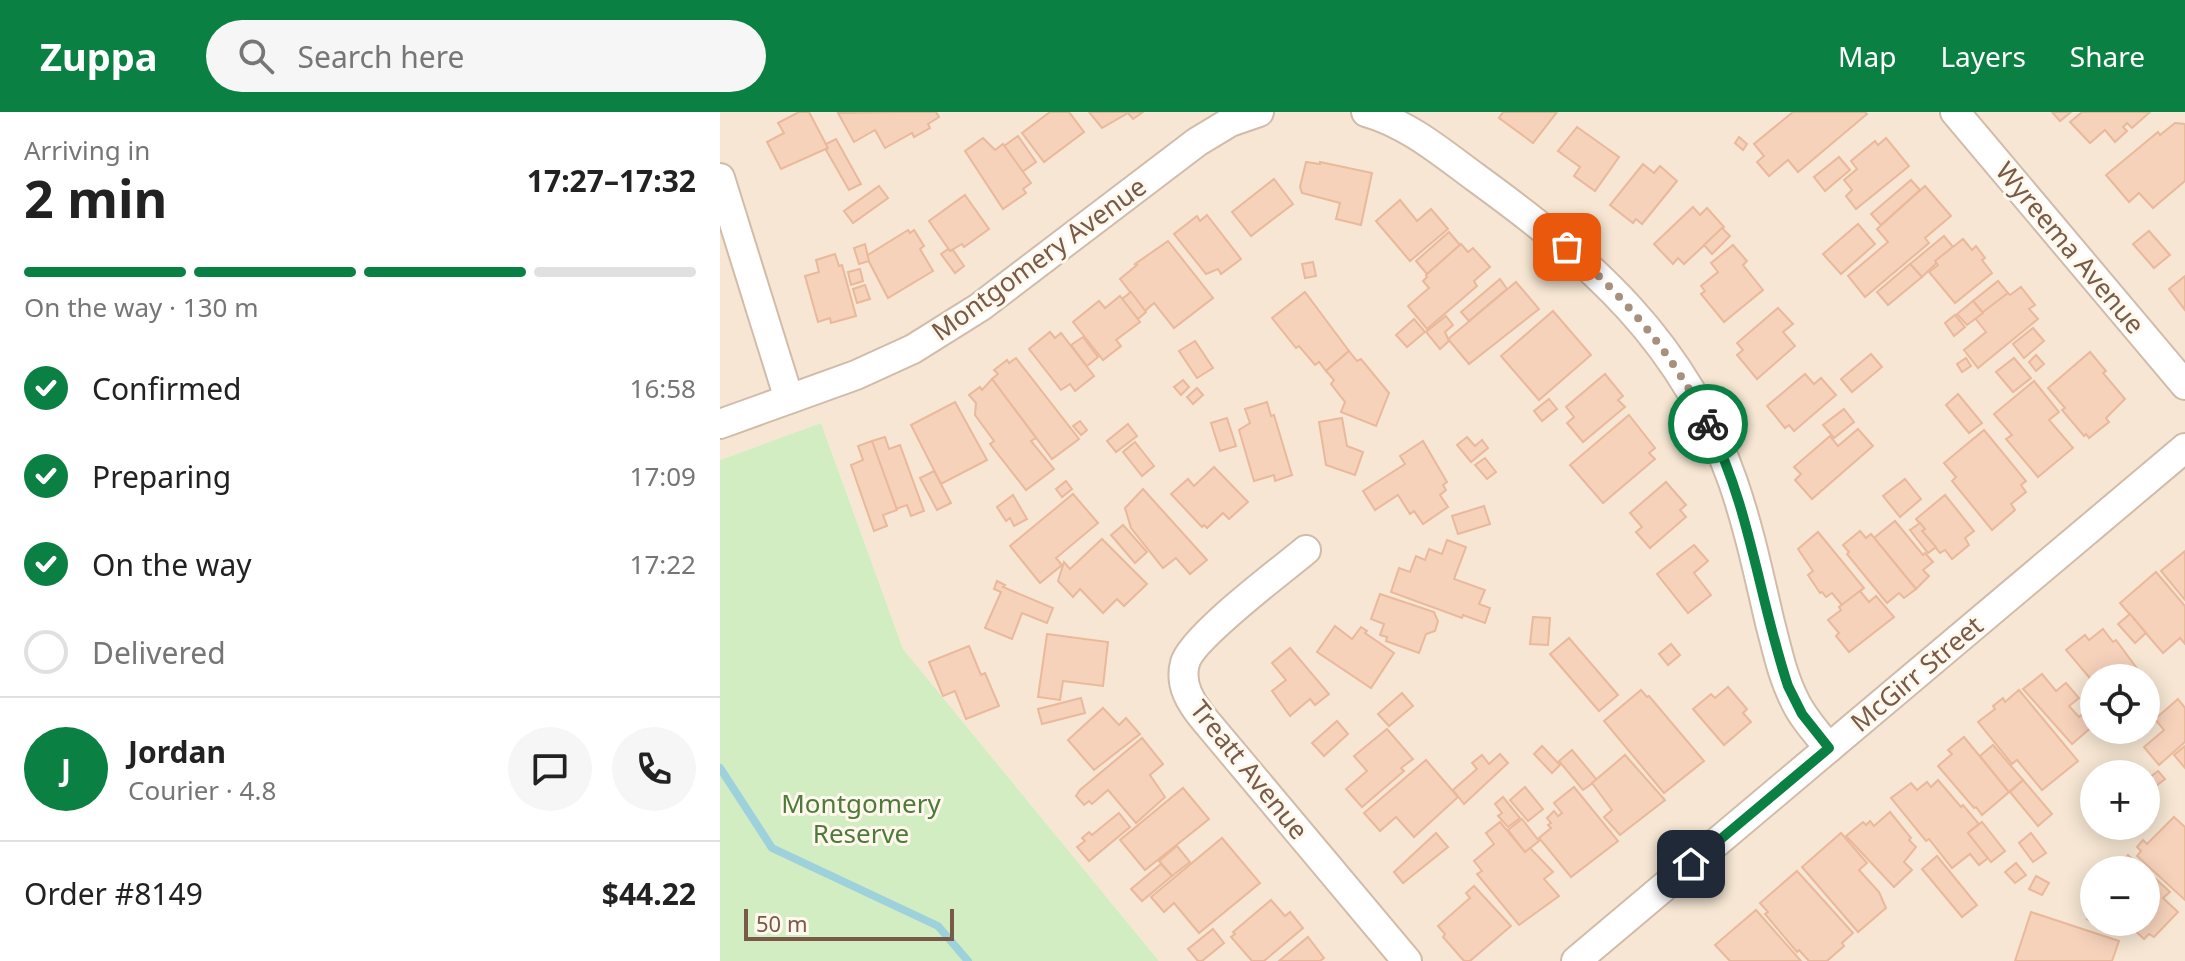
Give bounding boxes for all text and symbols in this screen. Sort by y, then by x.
search box [206,20,766,92]
text: Zuppa [40,30,158,82]
icon: search [234,34,278,78]
text: Search here [298,36,464,77]
text: Map [1838,37,1896,75]
text: Layers [1940,37,2026,75]
text: Share [2070,37,2145,75]
text: Arriving in [24,132,150,168]
street label: Wyreema Avenue [1988,154,2153,341]
text: 17:27–17:32 [527,160,696,201]
text: 2 min [24,162,167,233]
street label: Montgomery Avenue [924,168,1153,348]
pin [1533,213,1601,281]
icon: bag [1545,225,1589,269]
text: On the way · 130 m [24,289,258,325]
icon: check [24,366,68,410]
text: Confirmed [92,368,242,409]
text: 16:58 [630,370,696,406]
courier [1668,384,1748,464]
icon: bike [1686,402,1730,446]
icon: check [24,454,68,498]
text: Preparing [92,456,231,497]
text: 17:09 [630,458,696,494]
icon: check [24,542,68,586]
text: On the way [92,544,252,585]
text: 17:22 [630,546,696,582]
street label: McGirr Street [1843,607,1990,739]
text: Delivered [92,632,226,673]
map controls [2080,664,2160,936]
button: locate [2080,664,2160,744]
street label: Treatt Avenue [1182,692,1317,847]
button: chat [508,727,592,811]
button: phone [612,727,696,811]
text: Jordan [128,731,226,772]
text: J [61,749,71,790]
button: + [2080,760,2160,840]
text: Courier · 4.8 [128,772,276,808]
park label: Montgomery Reserve [781,785,941,851]
pin [1657,830,1725,898]
icon: home [1669,842,1713,886]
button: − [2080,856,2160,936]
text: Order #8149 [24,873,203,914]
text: $44.22 [602,873,696,914]
scale bar [744,905,954,941]
text: 50 m [756,908,807,938]

